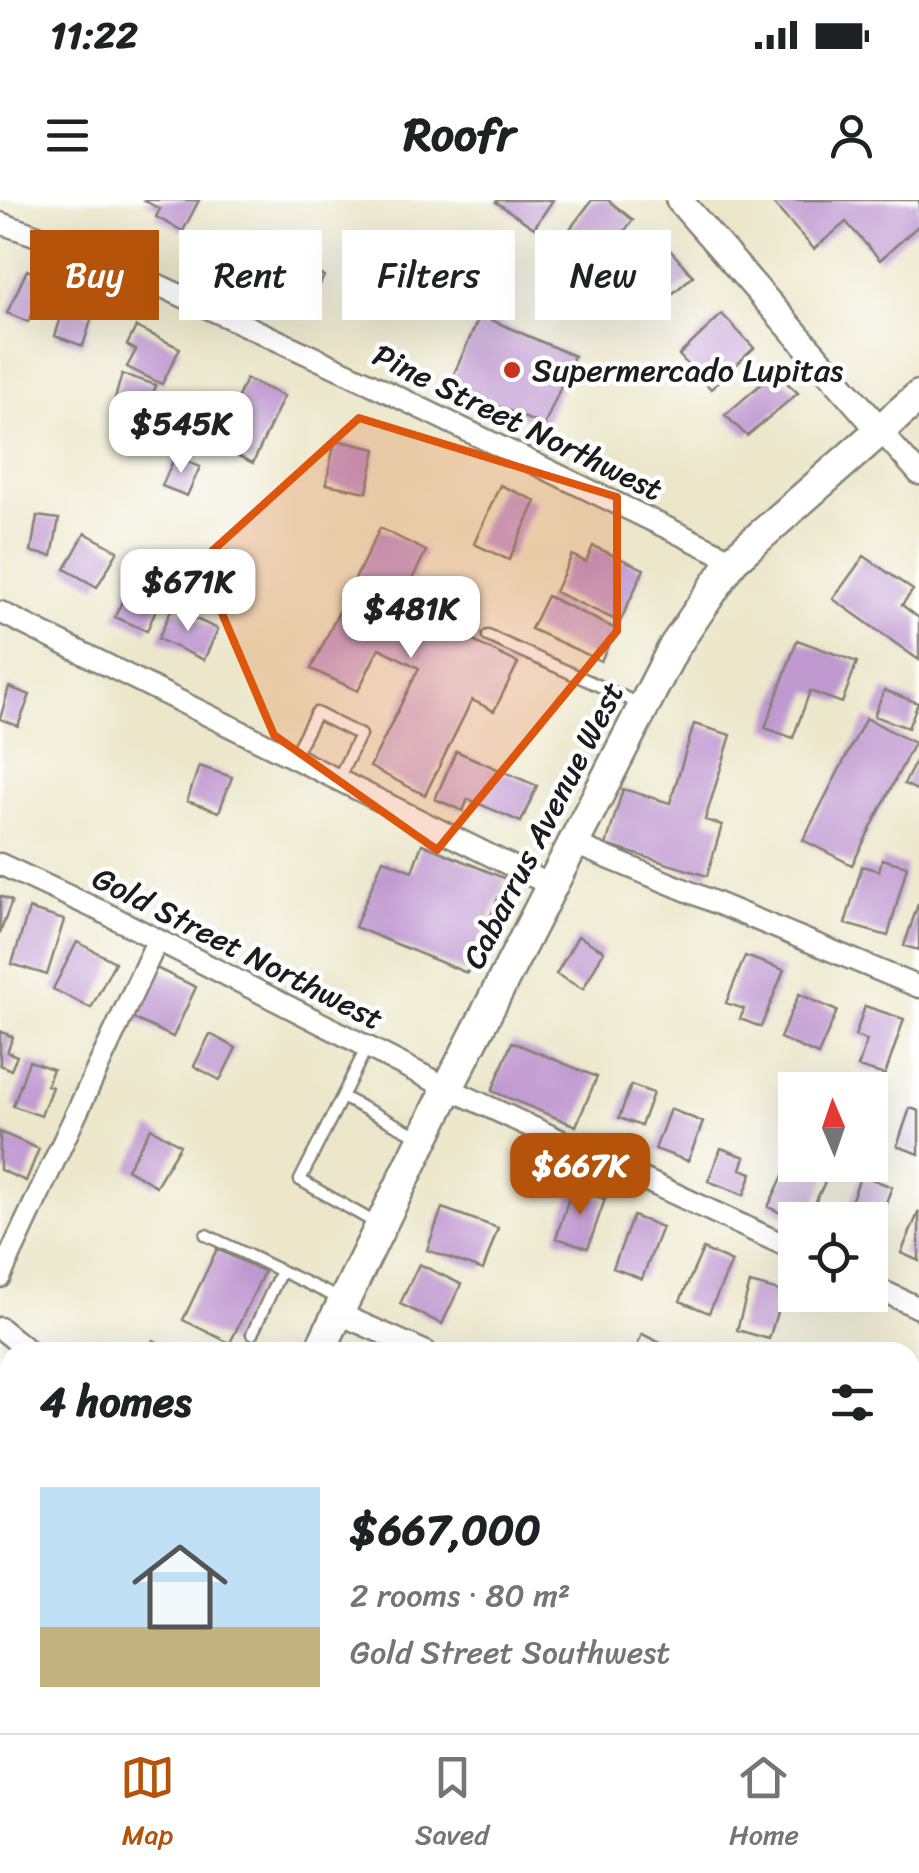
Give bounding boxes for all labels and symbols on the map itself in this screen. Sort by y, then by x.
street label: Pine Street Northwest [363,327,673,518]
place label: Supermercado Lupitas [532,342,843,399]
marker: Supermercado Lupitas [501,359,523,381]
pin: $545K [111,391,251,476]
pin: $671K [118,549,258,634]
pin: $481K [341,576,481,661]
street label: Cabarrus Avenue West [446,671,641,979]
street label: Gold Street Northwest [82,850,394,1047]
north arrow [778,1072,888,1182]
pin: $667K [510,1133,650,1218]

